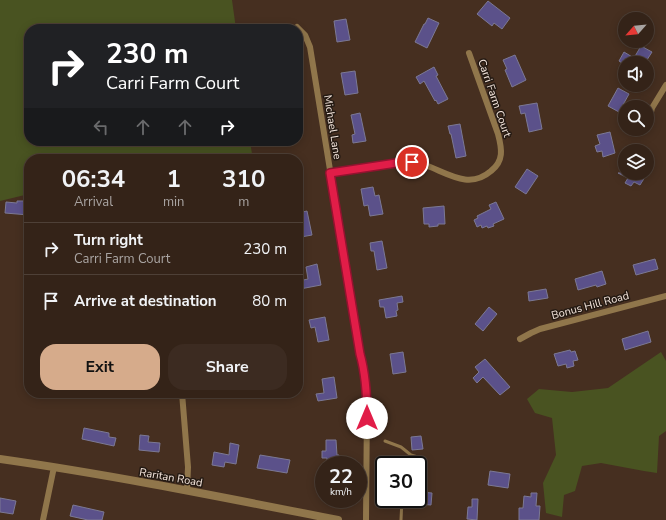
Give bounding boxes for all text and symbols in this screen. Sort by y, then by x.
north arrow [618,12,654,48]
map controls [618,12,654,180]
text: 230 m [106,35,189,73]
icon: right [40,40,92,92]
button: sound [618,56,654,92]
street label: Carri Farm Court [474,57,515,139]
text: Carri Farm Court [106,71,239,95]
street label: Michael Lane [320,94,345,160]
button: search [618,100,654,136]
icon: left [90,116,112,138]
icon: ahead [132,116,154,138]
icon: ahead [174,116,196,138]
icon: right [216,116,238,138]
button: layers [618,144,654,180]
pin [395,145,429,179]
icon: arrive [401,151,423,173]
text: 06:34 [62,163,125,195]
text: 1 [166,163,181,195]
text: 310 [222,163,265,195]
text: Arrival [74,193,113,211]
text: min [163,193,184,211]
text: m [238,193,249,211]
text: Turn right [74,230,143,250]
icon: right [40,238,62,260]
text: 230 m [243,239,287,259]
text: Carri Farm Court [74,250,170,268]
street label: Bonus Hill Road [550,288,631,323]
icon: arrive [40,290,62,312]
text: Arrive at destination [74,291,217,311]
text: 80 m [252,291,287,311]
button: Exit [40,344,160,390]
button: Share [168,344,287,390]
position arrow [346,397,388,439]
speed limit sign: 30 [375,456,427,508]
text: 22 [329,463,353,490]
street label: Raritan Road [138,465,204,490]
text: km/h [330,485,352,499]

